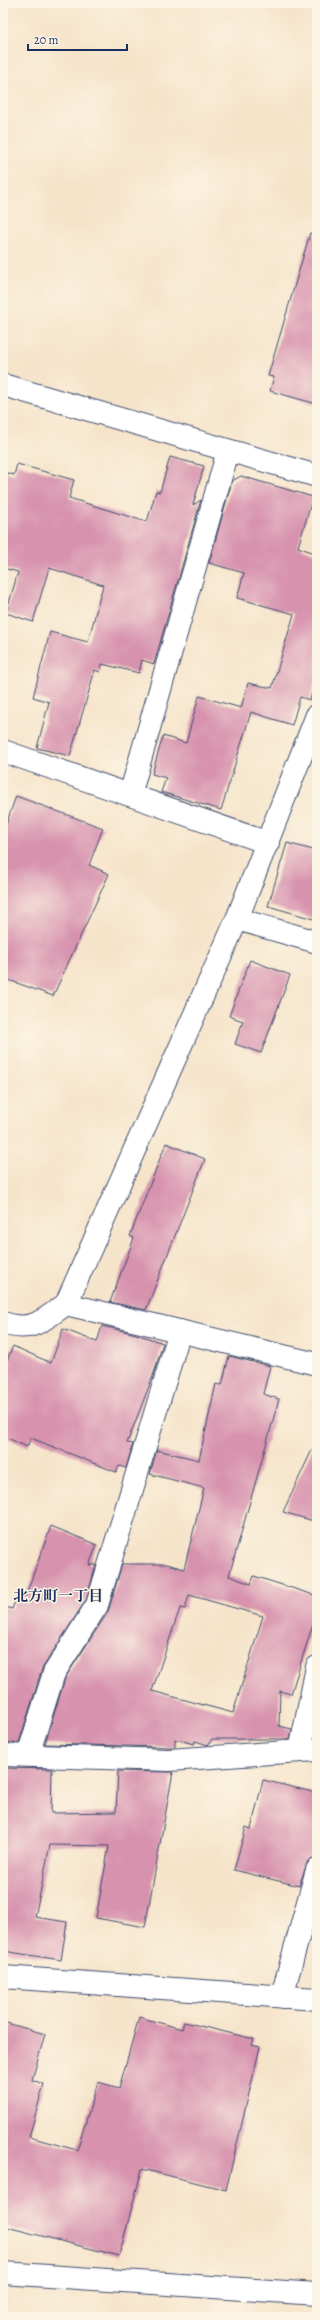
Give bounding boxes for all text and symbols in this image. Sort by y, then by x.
scale bar [28,26,127,52]
text: 20 m [34,32,58,48]
district label: 北方町一丁目 [13,1586,103,1606]

